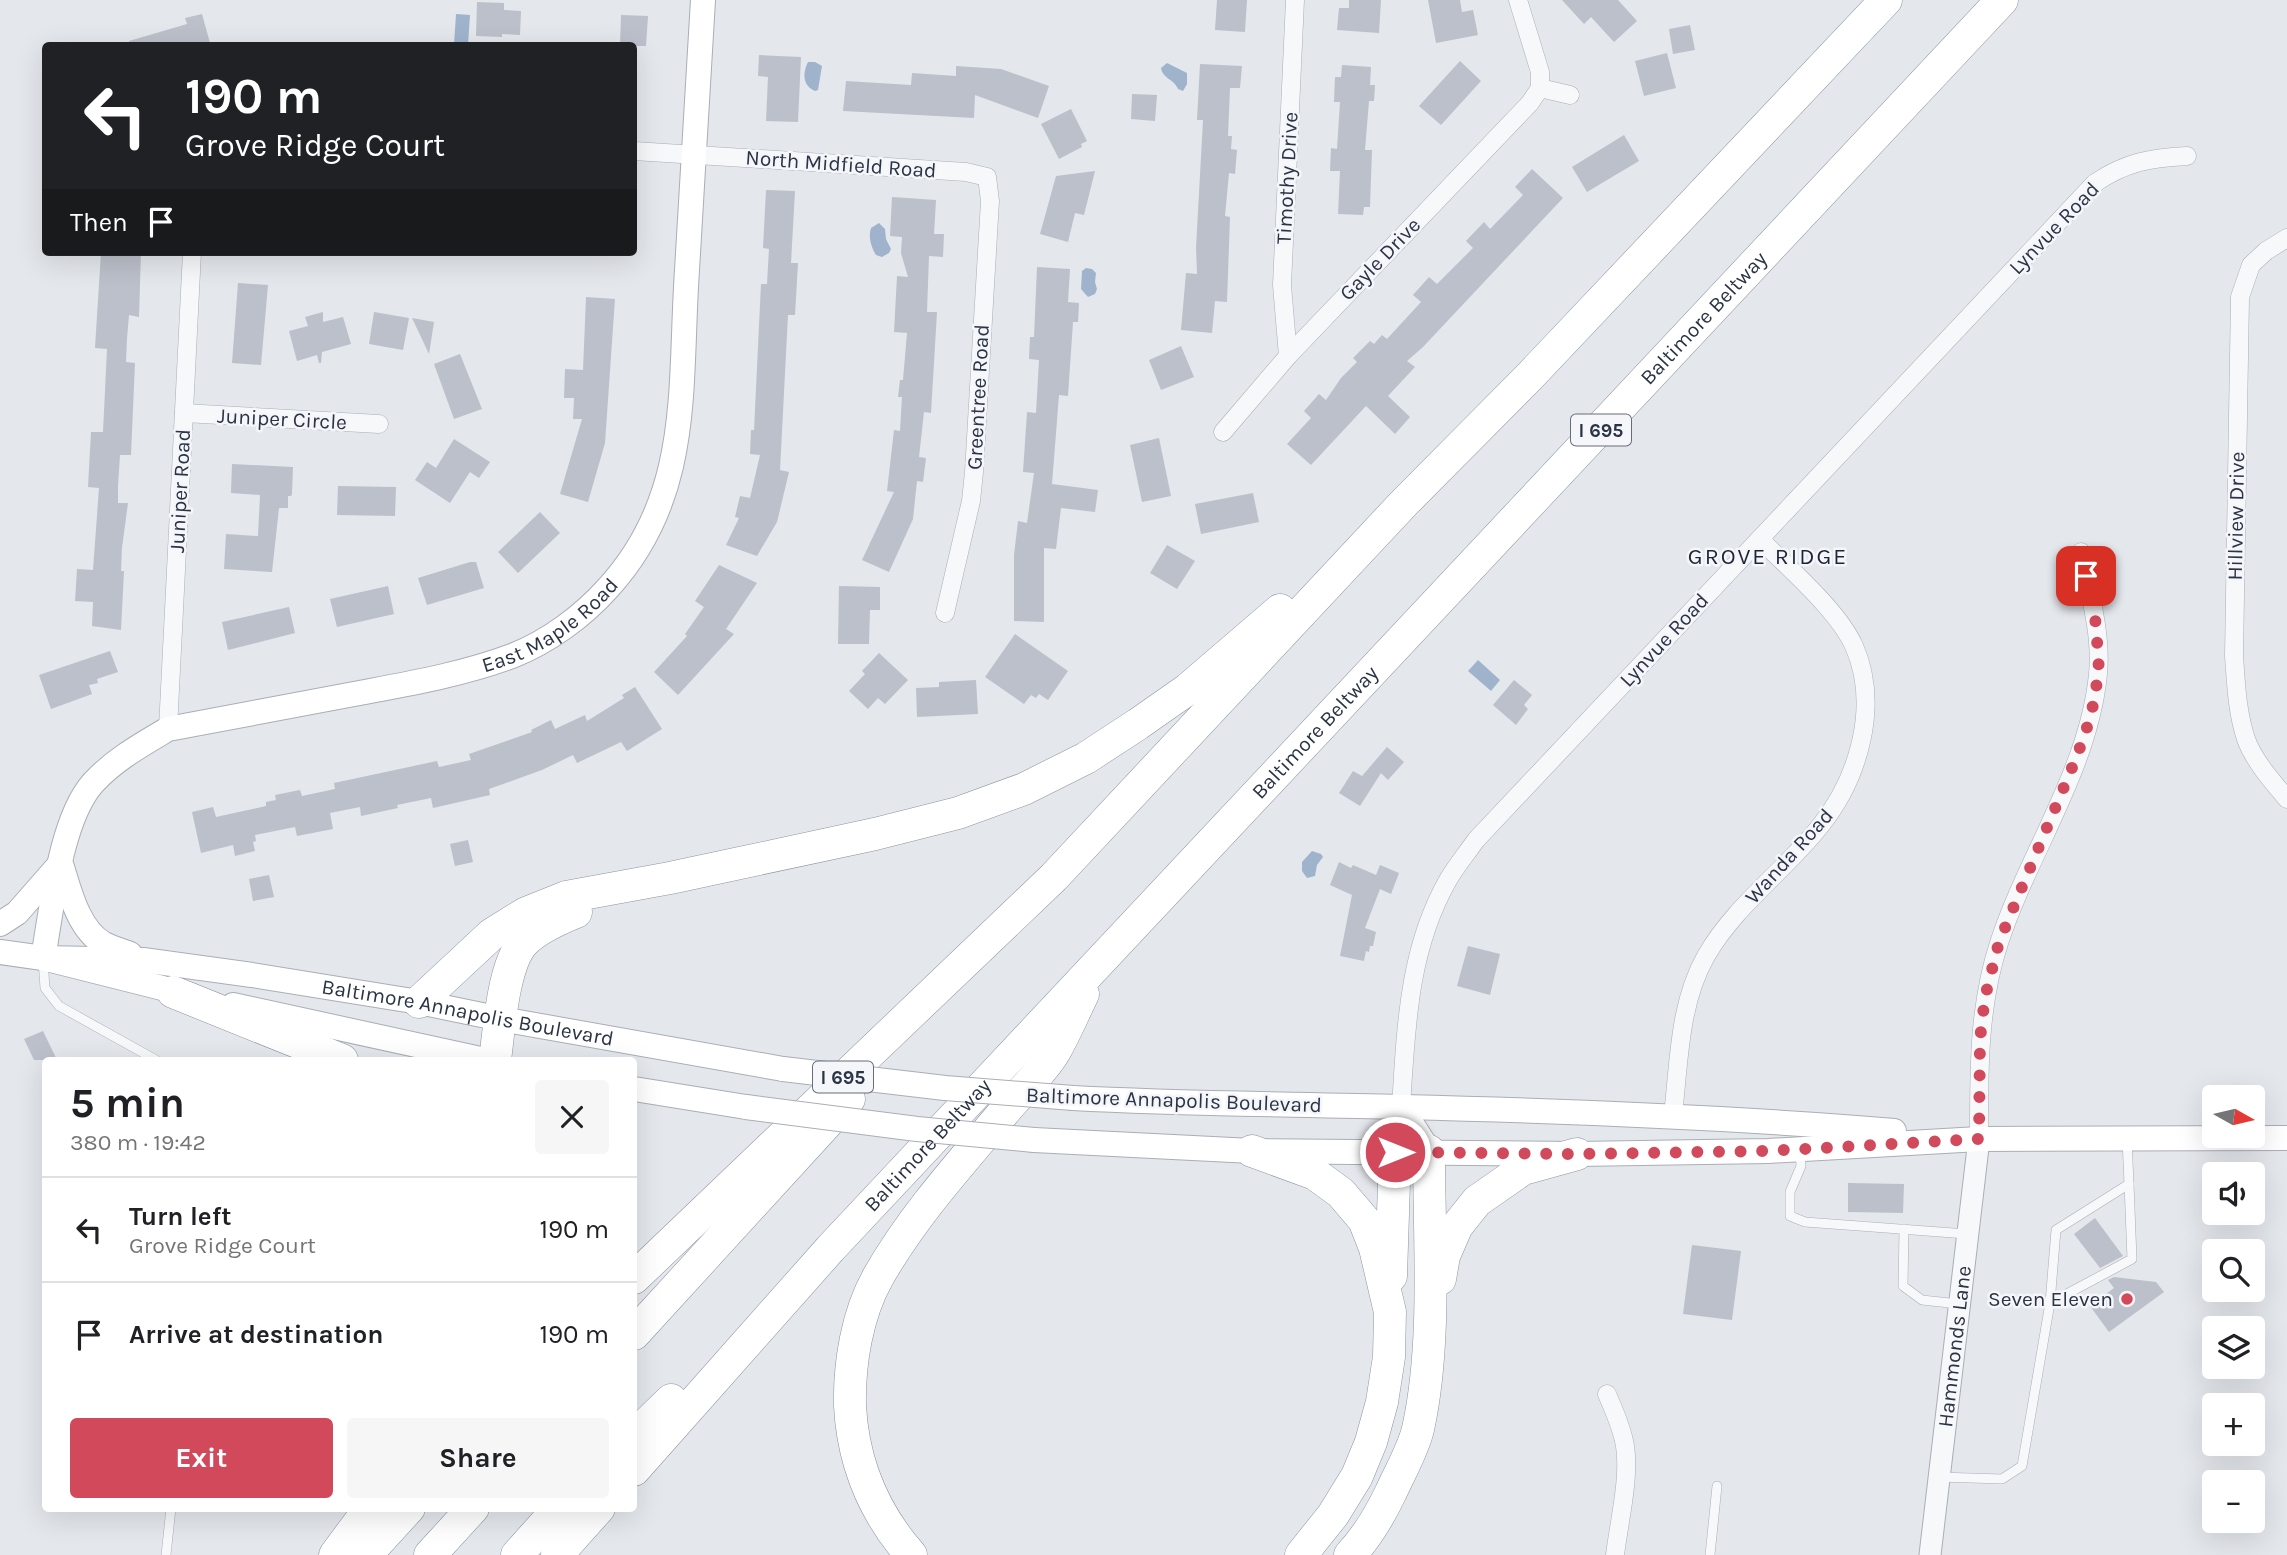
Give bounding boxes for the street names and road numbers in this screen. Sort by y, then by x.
street label: Timothy Drive [1272,111,1302,245]
street label: North Midfield Road [745,145,937,183]
street label: Lynvue Road [2004,177,2104,279]
street label: Gayle Drive [1335,213,1425,305]
street label: Baltimore Beltway [1635,246,1772,390]
street label: Greentree Road [962,324,994,470]
street label: Juniper Circle [216,404,348,434]
road number: I 695 [1571,414,1631,446]
street label: Juniper Road [165,428,195,554]
street label: Hillview Drive [2223,451,2249,581]
street label: East Maple Road [479,573,623,677]
street label: Lynvue Road [1615,588,1713,692]
street label: Baltimore Beltway [1247,661,1383,804]
street label: Wanda Road [1740,804,1838,908]
street label: Baltimore Annapolis Boulevard [320,974,616,1051]
road number: I 695 [813,1062,873,1092]
street label: Baltimore Beltway [859,1073,996,1216]
street label: Baltimore Annapolis Boulevard [1026,1083,1322,1117]
street label: Hammonds Lane [1933,1264,1976,1429]

